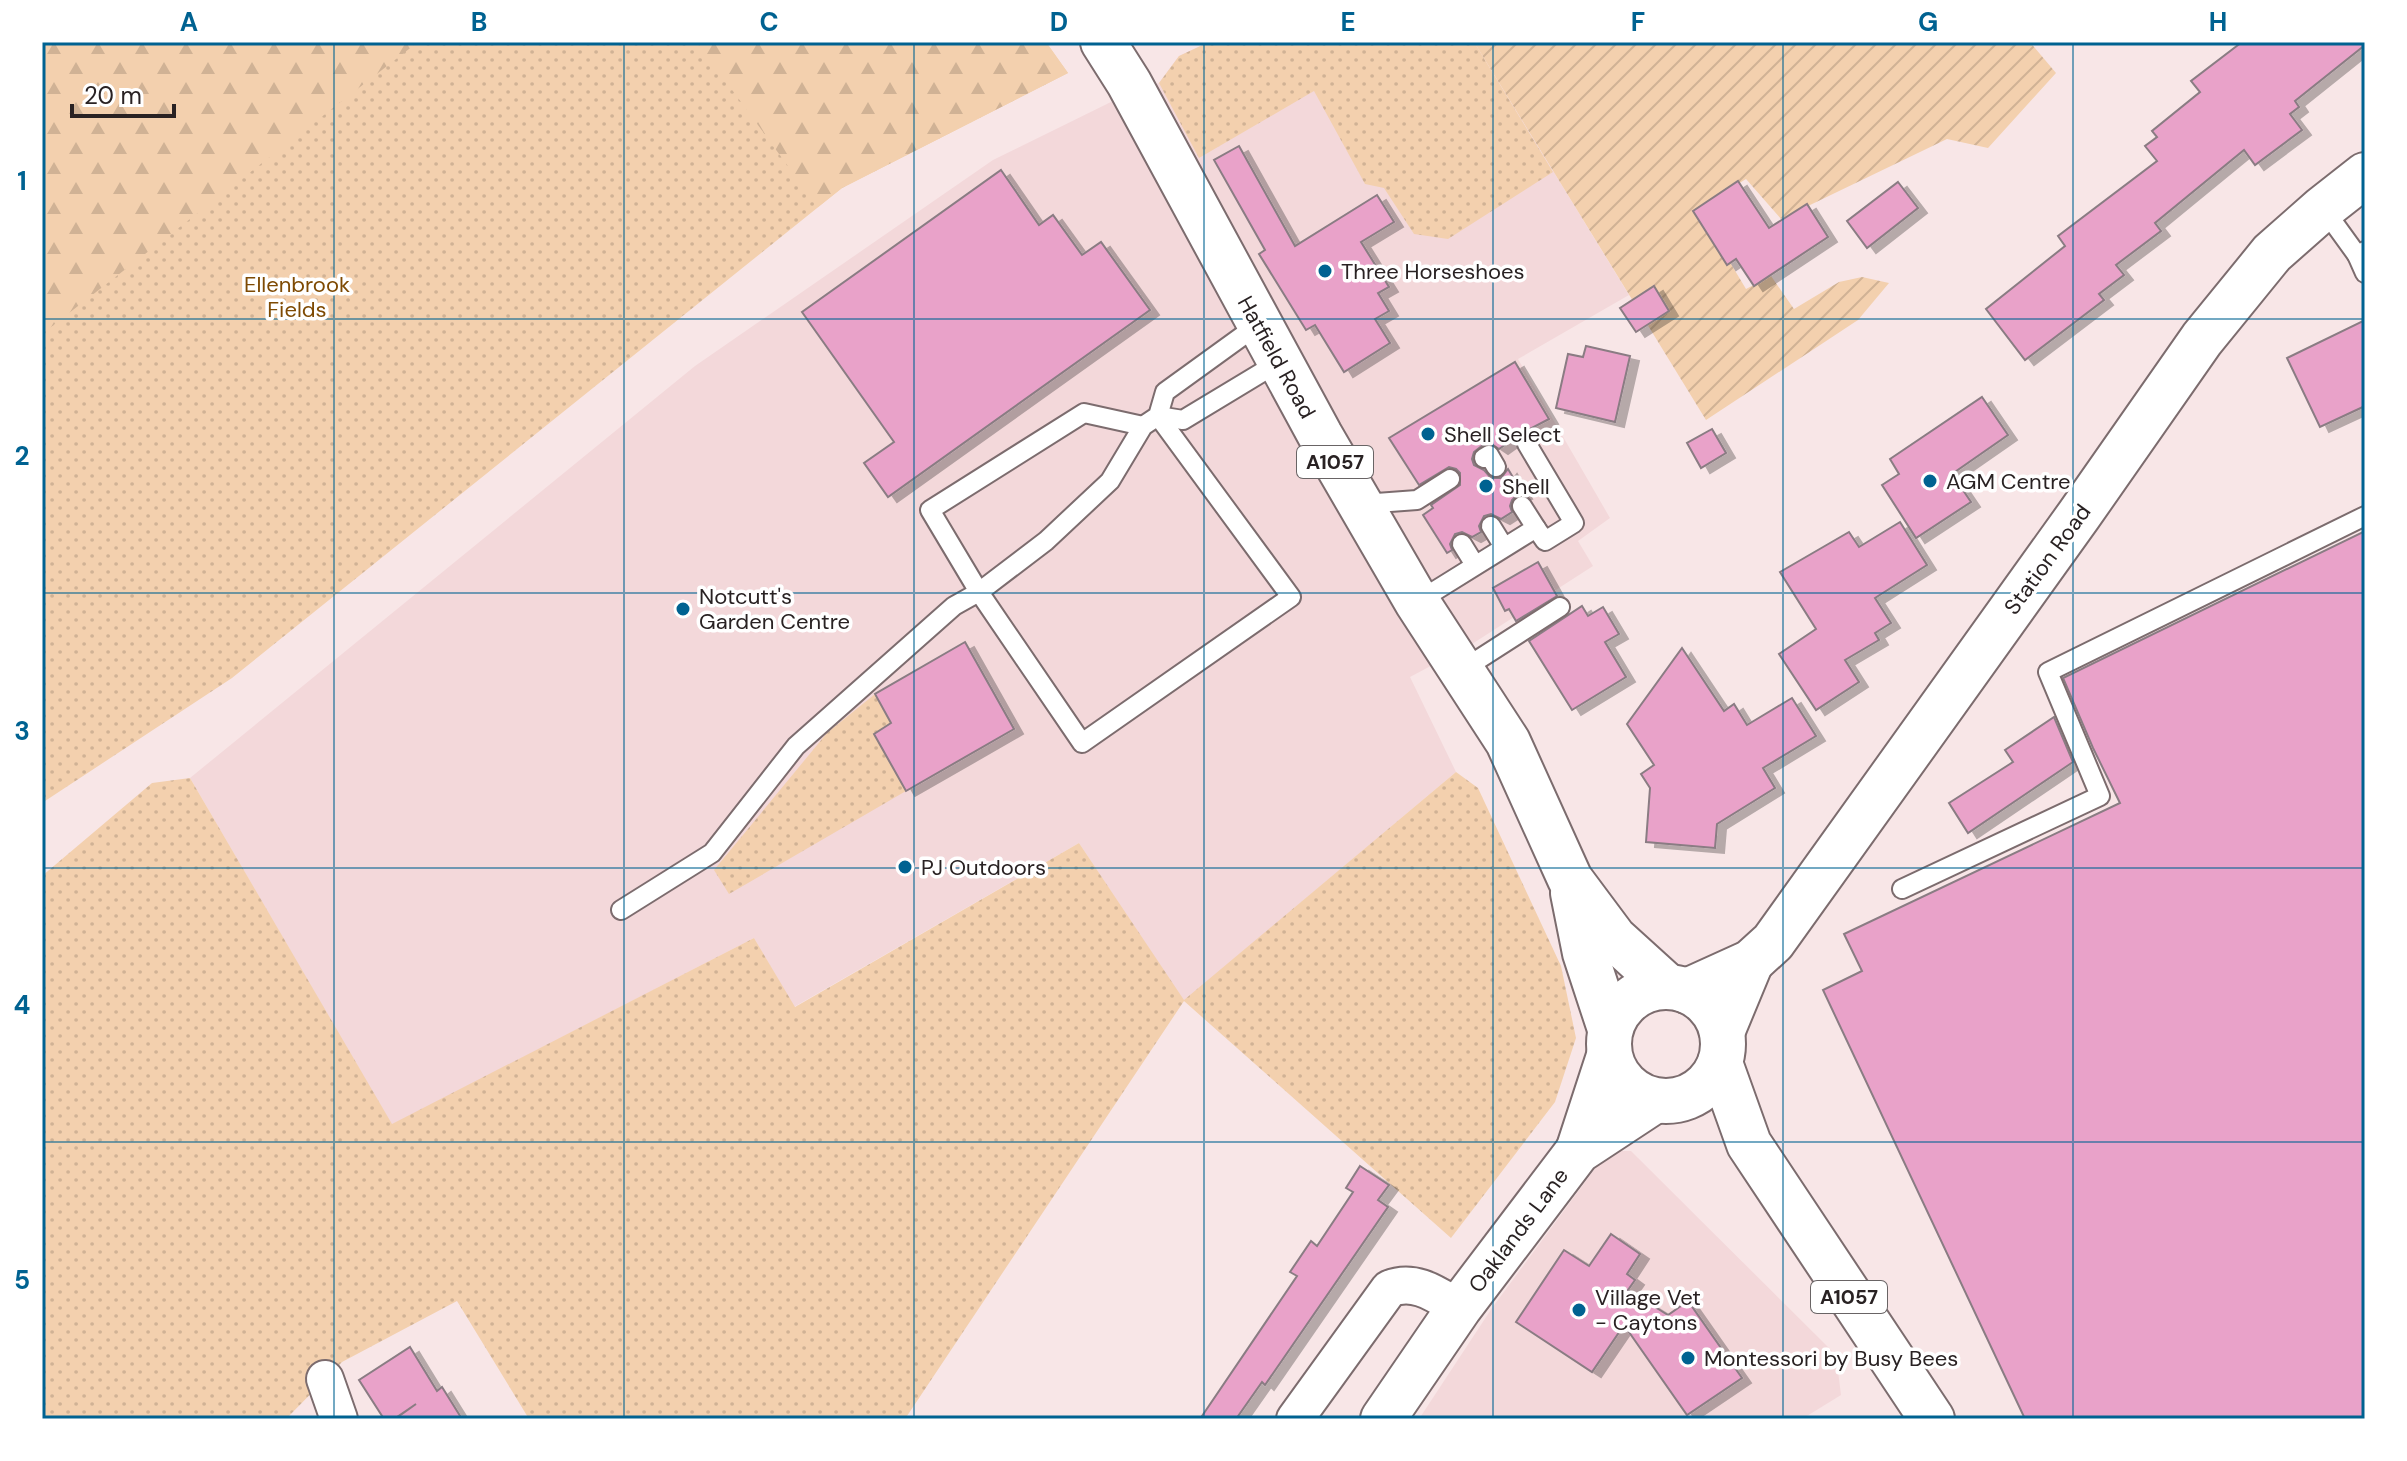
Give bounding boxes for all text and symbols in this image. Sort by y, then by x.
text: A [180,5,198,39]
text: B [471,5,487,39]
text: C [759,5,779,39]
text: D [1050,5,1068,39]
text: E [1340,5,1356,39]
text: F [1631,5,1645,39]
text: G [1918,5,1938,39]
text: H [2209,5,2227,39]
scale bar [72,68,174,118]
text: 20 m [84,80,142,111]
text: 1 [17,164,27,198]
place label: Three Horseshoes [1341,257,1525,286]
marker: Three Horseshoes [1316,262,1334,280]
park label: Ellenbrook Fields [244,270,350,324]
street label: Hatfield Road [1231,291,1322,424]
place label: Shell Select [1444,420,1561,449]
marker: Shell Select [1419,425,1437,443]
text: 2 [14,439,30,473]
road number: A1057 [1297,446,1373,478]
place label: AGM Centre [1946,467,2071,496]
place label: Shell [1502,472,1550,501]
marker: AGM Centre [1921,472,1939,490]
marker: Shell [1477,477,1495,495]
street label: Station Road [1998,498,2097,620]
place label: Notcutt's Garden Centre [699,582,850,636]
marker: Notcutt's Garden Centre [674,600,692,618]
text: 3 [14,714,30,748]
place label: PJ Outdoors [921,853,1046,882]
marker: PJ Outdoors [896,858,914,876]
text: 4 [14,988,30,1022]
street label: Oaklands Lane [1462,1162,1575,1299]
text: 5 [14,1263,30,1297]
road number: A1057 [1811,1281,1887,1313]
place label: Village Vet - Caytons [1595,1283,1701,1337]
marker: Village Vet - Caytons [1570,1301,1588,1319]
place label: Montessori by Busy Bees [1704,1344,1958,1373]
marker: Montessori by Busy Bees [1679,1349,1697,1367]

